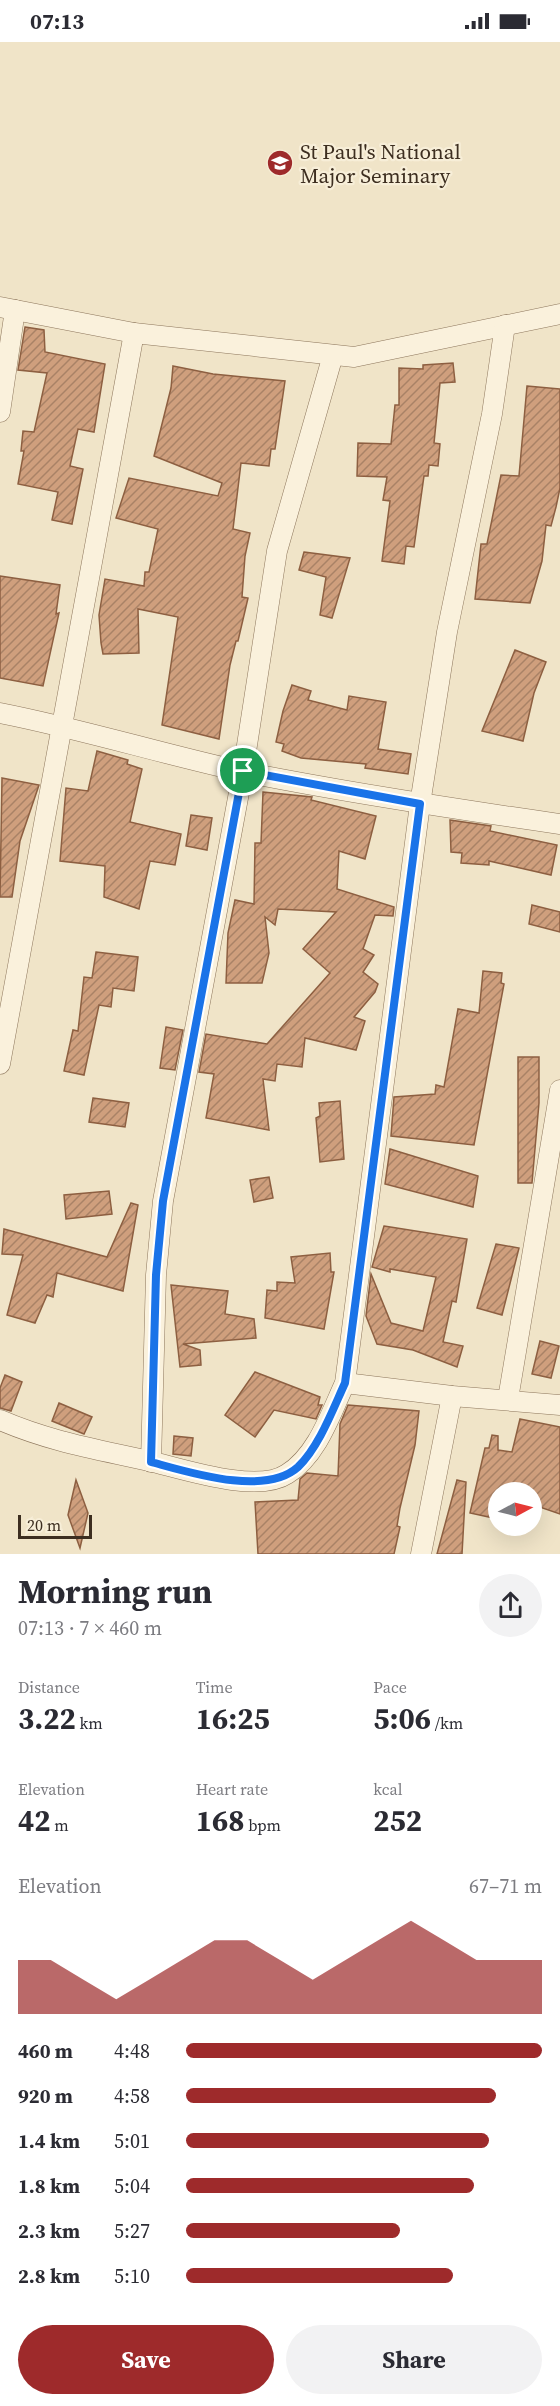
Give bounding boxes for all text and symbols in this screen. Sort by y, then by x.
text: 07:13 [30,6,84,36]
place label: St Paul's National Major Seminary [300,137,461,190]
school or university icon: St Paul's National Major Seminary [265,148,295,178]
pin [217,745,268,796]
icon: arrive [226,754,259,787]
north arrow [488,1482,542,1536]
map controls [488,1482,542,1536]
scale bar [18,1512,92,1540]
text: 20 m [27,1514,61,1536]
text: Morning run [18,1569,212,1614]
button: share [479,1574,542,1637]
text: 07:13 · 7 × 460 m [18,1614,162,1642]
text: Distance [18,1676,80,1698]
text: Time [196,1676,233,1698]
text: Pace [373,1676,407,1698]
text: 3.22 [18,1698,76,1739]
text: 16:25 [196,1698,270,1739]
text: 5:06 [373,1698,431,1739]
text: km [76,1712,103,1734]
text: /km [431,1712,463,1734]
text: Elevation [18,1778,85,1800]
text: Heart rate [196,1778,268,1800]
text: kcal [373,1778,402,1800]
text: 42 [18,1800,51,1841]
text: 168 [196,1800,244,1841]
text: 252 [373,1800,422,1841]
text: m [51,1814,69,1836]
text: bpm [244,1814,281,1836]
text: Elevation [18,1872,102,1900]
text: 67–71 m [469,1872,542,1900]
text: 460 m [18,2037,73,2065]
text: 4:48 [114,2037,150,2065]
text: 920 m [18,2082,73,2110]
text: 4:58 [114,2082,150,2110]
text: 1.4 km [18,2127,80,2155]
text: 5:01 [114,2127,150,2155]
text: 1.8 km [18,2172,80,2200]
text: 5:04 [114,2172,150,2200]
text: 2.3 km [18,2217,80,2245]
text: 5:27 [114,2217,150,2245]
text: 2.8 km [18,2262,80,2290]
text: 5:10 [114,2262,150,2290]
button: Save [18,2325,274,2394]
button: Share [286,2325,542,2394]

